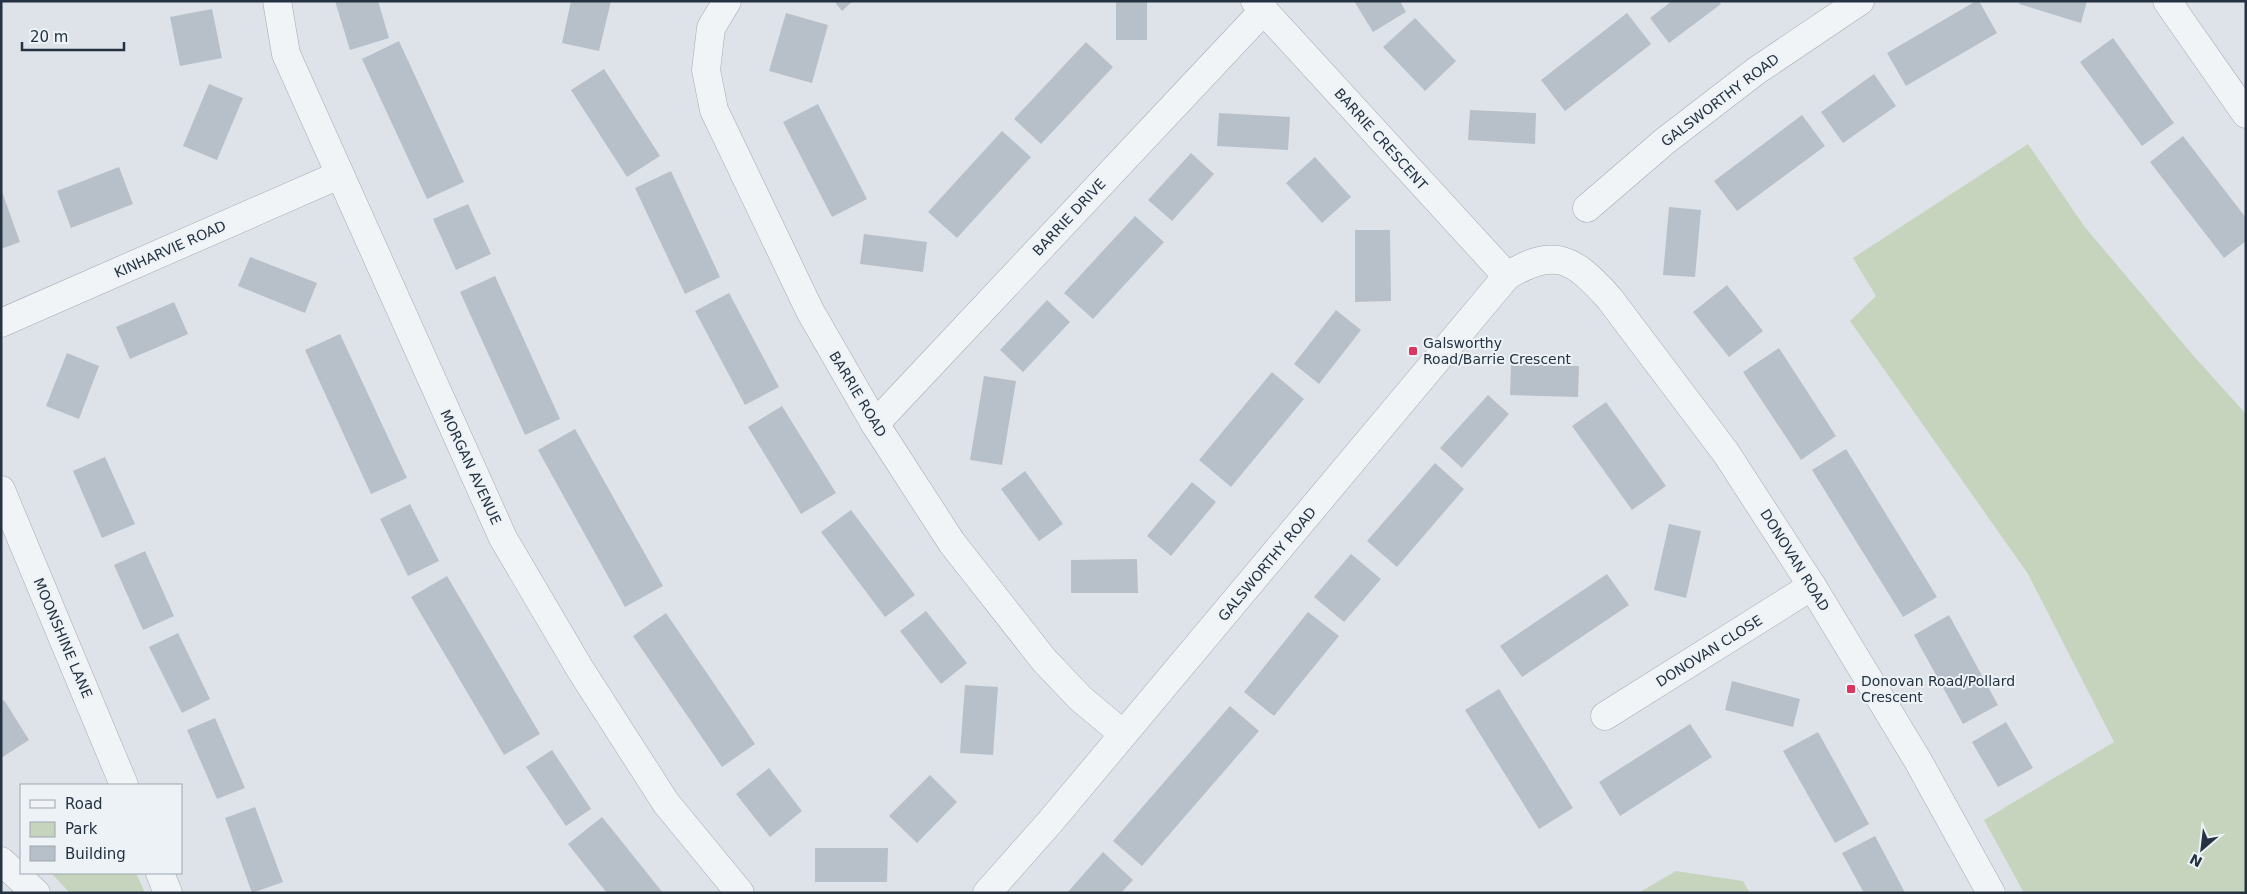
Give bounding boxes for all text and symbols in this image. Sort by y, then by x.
scale bar [22,20,125,52]
text: 20 m [30,28,68,46]
street label: GALSWORTHY ROAD [1658,50,1782,150]
street label: BARRIE CRESCENT [1331,85,1431,193]
street label: BARRIE DRIVE [1029,175,1109,259]
street label: KINHARVIE ROAD [112,217,228,281]
place label: Galsworthy Road/Barrie Crescent [1423,335,1572,367]
marker: Galsworthy Road/Barrie Crescent [1407,345,1419,357]
street label: BARRIE ROAD [826,348,890,440]
street label: MORGAN AVENUE [437,407,505,527]
street label: GALSWORTHY ROAD [1215,504,1319,624]
street label: DONOVAN ROAD [1757,506,1833,614]
street label: MOONSHINE LANE [30,576,96,700]
street label: DONOVAN CLOSE [1653,612,1765,690]
place label: Donovan Road/Pollard Crescent [1861,673,2015,705]
marker: Donovan Road/Pollard Crescent [1845,683,1857,695]
legend [20,784,182,874]
text: Road [65,795,103,813]
text: Park [65,820,98,838]
north arrow [2177,824,2227,874]
text: Building [65,845,126,863]
text: N [2187,851,2205,870]

